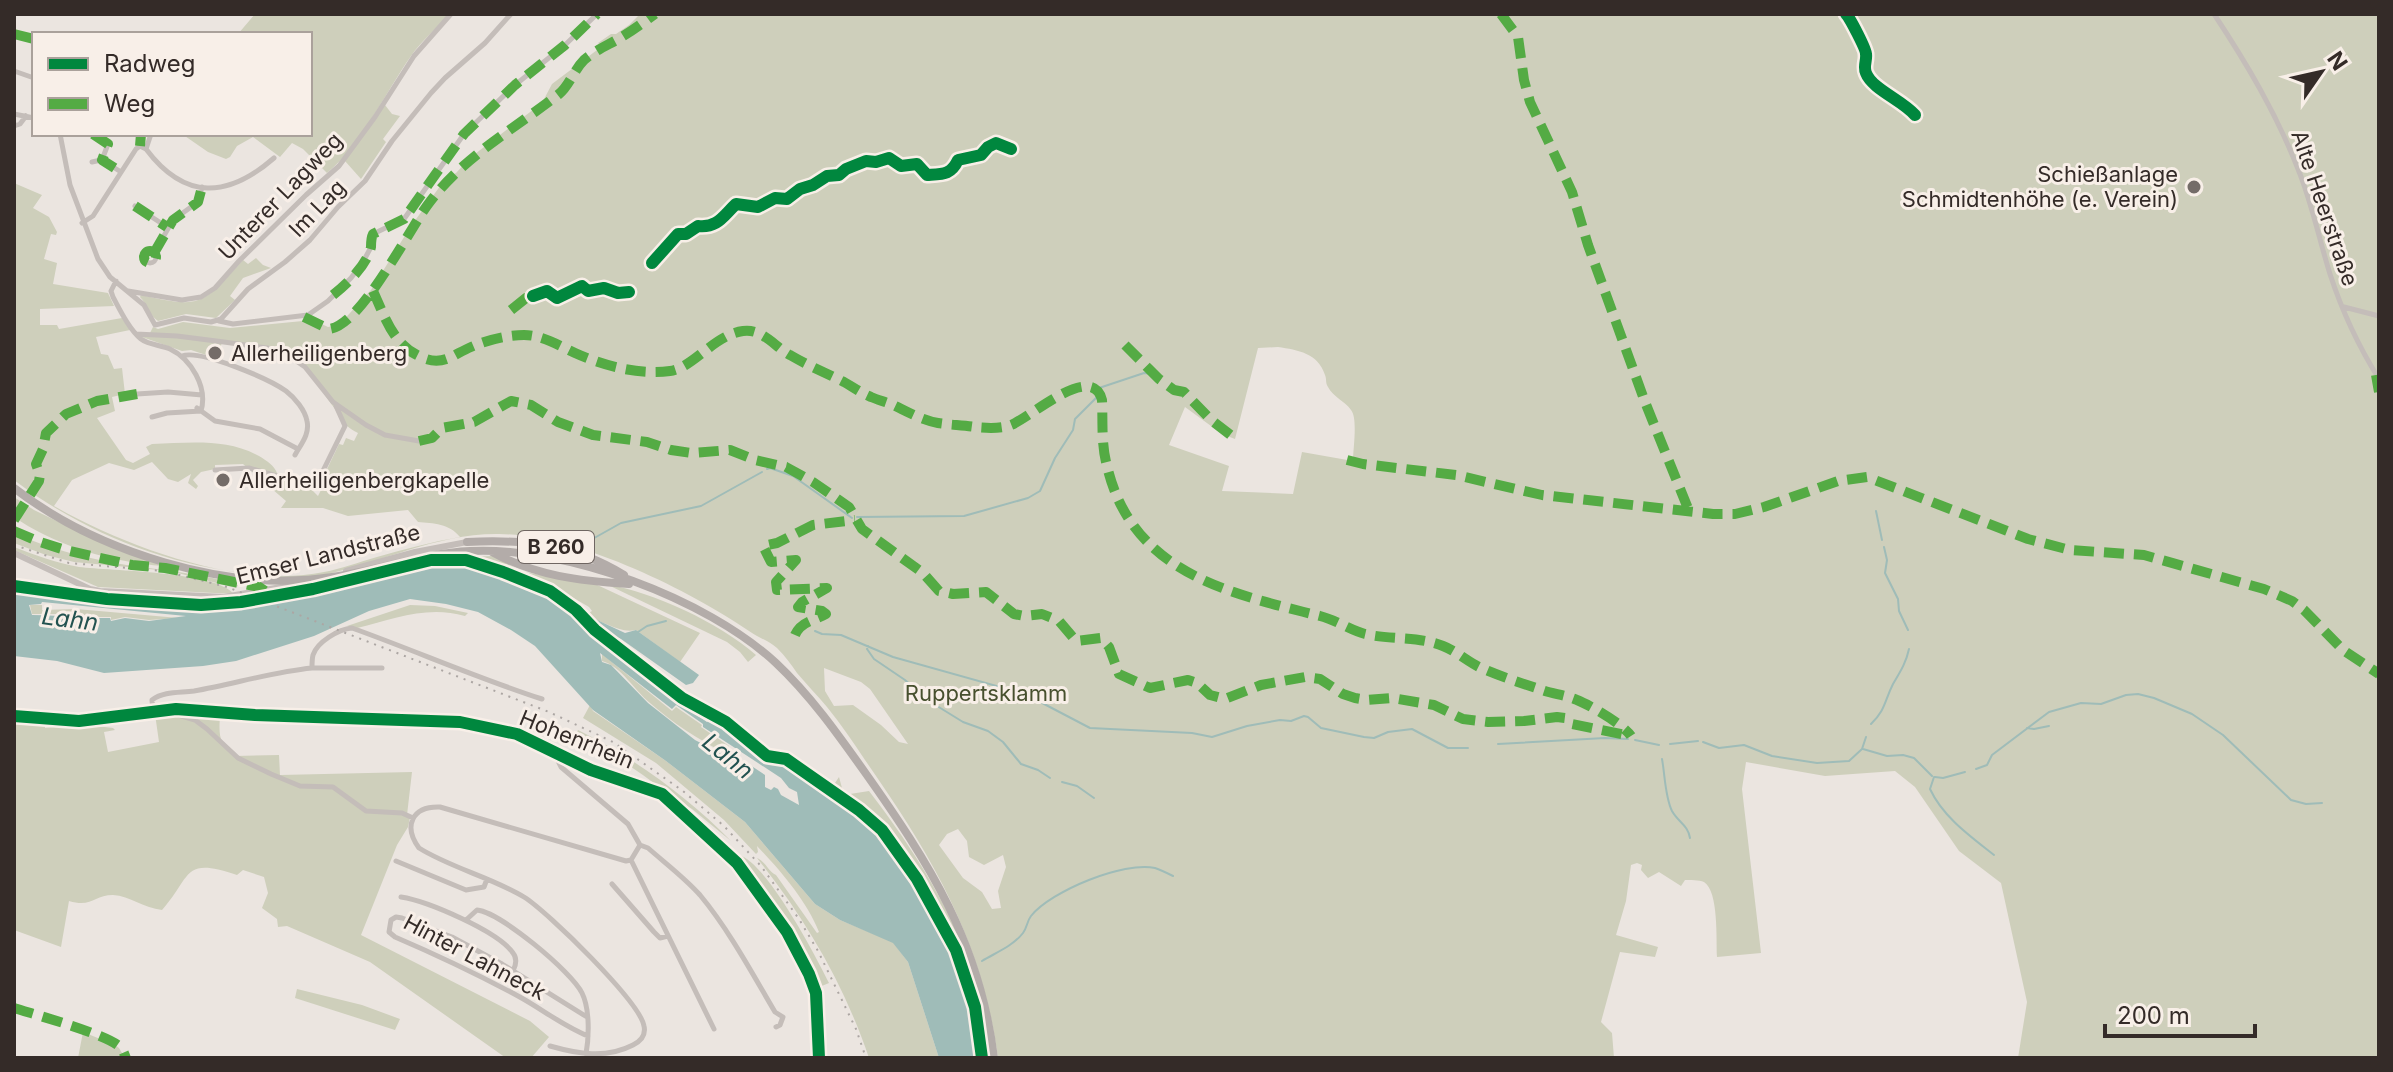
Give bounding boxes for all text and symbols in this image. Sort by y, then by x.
legend [32,32,312,136]
north arrow [2281,32,2361,112]
text: N [2322,47,2353,75]
text: Radweg [104,49,195,78]
text: Weg [104,89,155,118]
street label: Unterer Lagweg [213,127,347,265]
street label: Alte Heerstraße [2286,127,2364,289]
place label: Schießanlage Schmidtenhöhe (e. Verein) [1902,161,2178,212]
street label: Im Lag [283,174,351,242]
marker: Schießanlage Schmidtenhöhe (e. Verein) [2185,178,2203,196]
place label: Allerheiligenberg [231,340,407,366]
marker: Allerheiligenberg [206,344,224,362]
place label: Allerheiligenbergkapelle [239,467,489,493]
marker: Allerheiligenbergkapelle [214,471,232,489]
street label: Emser Landstraße [233,519,423,589]
road number: B 260 [518,531,594,563]
water label: Lahn [40,601,100,637]
park label: Ruppertsklamm [905,680,1067,706]
street label: Hohenrhein [516,704,638,774]
water label: Lahn [697,727,759,785]
street label: Hinter Lahneck [399,909,551,1005]
scale bar [2105,988,2255,1038]
text: 200 m [2117,1001,2190,1030]

